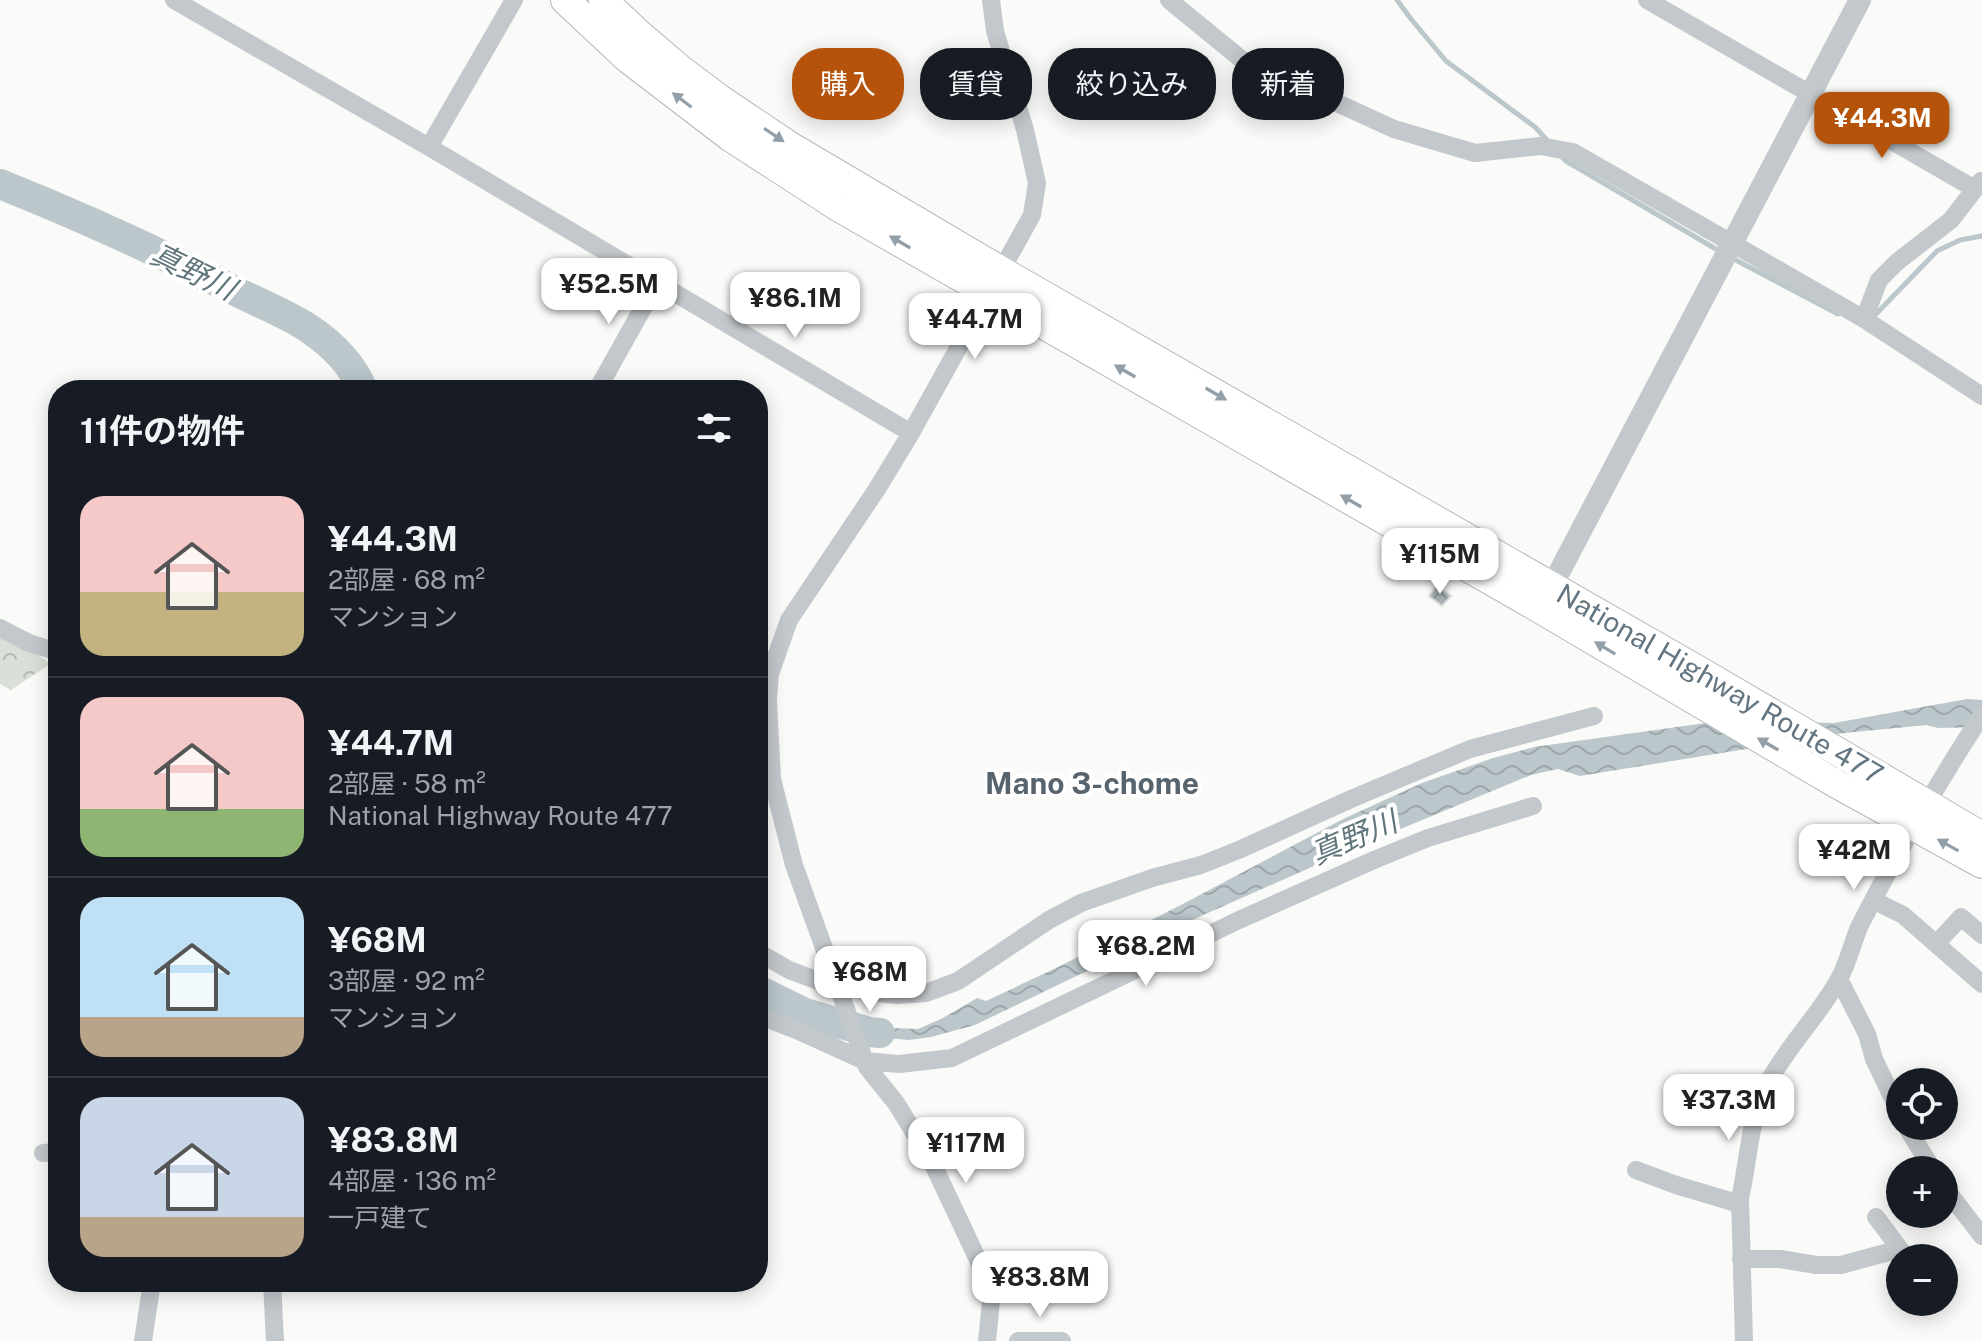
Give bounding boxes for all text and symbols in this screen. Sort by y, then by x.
chip: 購入 [792,48,904,120]
chip: 賃貸 [920,48,1032,120]
chip: 絞り込み [1048,48,1216,120]
chip: 新着 [1232,48,1344,120]
pin: ¥44.3M [1817,92,1947,160]
one-way arrow [672,93,692,109]
text: ¥44.3M [1832,102,1932,133]
one-way arrow [763,127,785,142]
water label: 真野川 [145,235,244,308]
one-way arrow [889,235,911,249]
pin: ¥52.5M [544,258,674,326]
text: ¥52.5M [559,268,659,299]
pin: ¥86.1M [730,272,860,340]
text: ¥86.1M [748,282,842,313]
pin: ¥44.7M [910,293,1040,361]
text: ¥44.7M [927,303,1023,334]
one-way arrow [1114,364,1136,378]
one-way arrow [1204,387,1227,401]
icon: filters [692,406,736,450]
text: 11件の物件 [80,411,245,451]
one-way arrow [1340,494,1362,508]
text: ¥44.3M [328,519,458,559]
icon: home [144,528,240,624]
pin: ¥115M [1384,528,1496,596]
text: ¥115M [1400,538,1480,569]
text: 2部屋 · 68 m² [328,564,485,595]
street label: National Highway Route 477 [1551,576,1889,791]
text: マンション [328,601,458,632]
one-way arrow [1594,642,1616,656]
text: ¥44.7M [328,723,454,763]
icon: home [144,729,240,825]
one-way arrow [1757,737,1779,751]
district label: Mano 3-chome [985,765,1199,801]
text: 2部屋 · 58 m² [328,768,486,799]
text: National Highway Route 477 [328,800,673,831]
water label: 真野川 [1305,802,1405,871]
pin: ¥42M [1807,824,1901,892]
text: ¥42M [1817,834,1891,865]
one-way arrow [1937,838,1959,852]
text: ¥68M [328,920,427,960]
pin: ¥68.2M [1081,920,1211,988]
icon: home [144,929,240,1025]
text: ¥68.2M [1096,930,1196,961]
pin: ¥68M [823,946,917,1014]
text: ¥68M [832,956,908,987]
text: 3部屋 · 92 m² [328,965,485,996]
text: マンション [328,1002,458,1033]
map controls [1886,1068,1958,1316]
button: locate [1886,1068,1958,1140]
pin: ¥37.3M [1664,1074,1794,1142]
text: ¥37.3M [1681,1084,1777,1115]
pin: ¥117M [910,1117,1022,1185]
text: ¥83.8M [328,1120,459,1160]
text: ¥117M [926,1127,1006,1158]
icon: home [144,1129,240,1225]
button: + [1886,1156,1958,1228]
text: 4部屋 · 136 m² [328,1165,496,1196]
text: 一戸建て [328,1202,432,1233]
button: − [1886,1244,1958,1316]
pin: ¥83.8M [975,1251,1105,1319]
text: ¥83.8M [990,1261,1090,1292]

